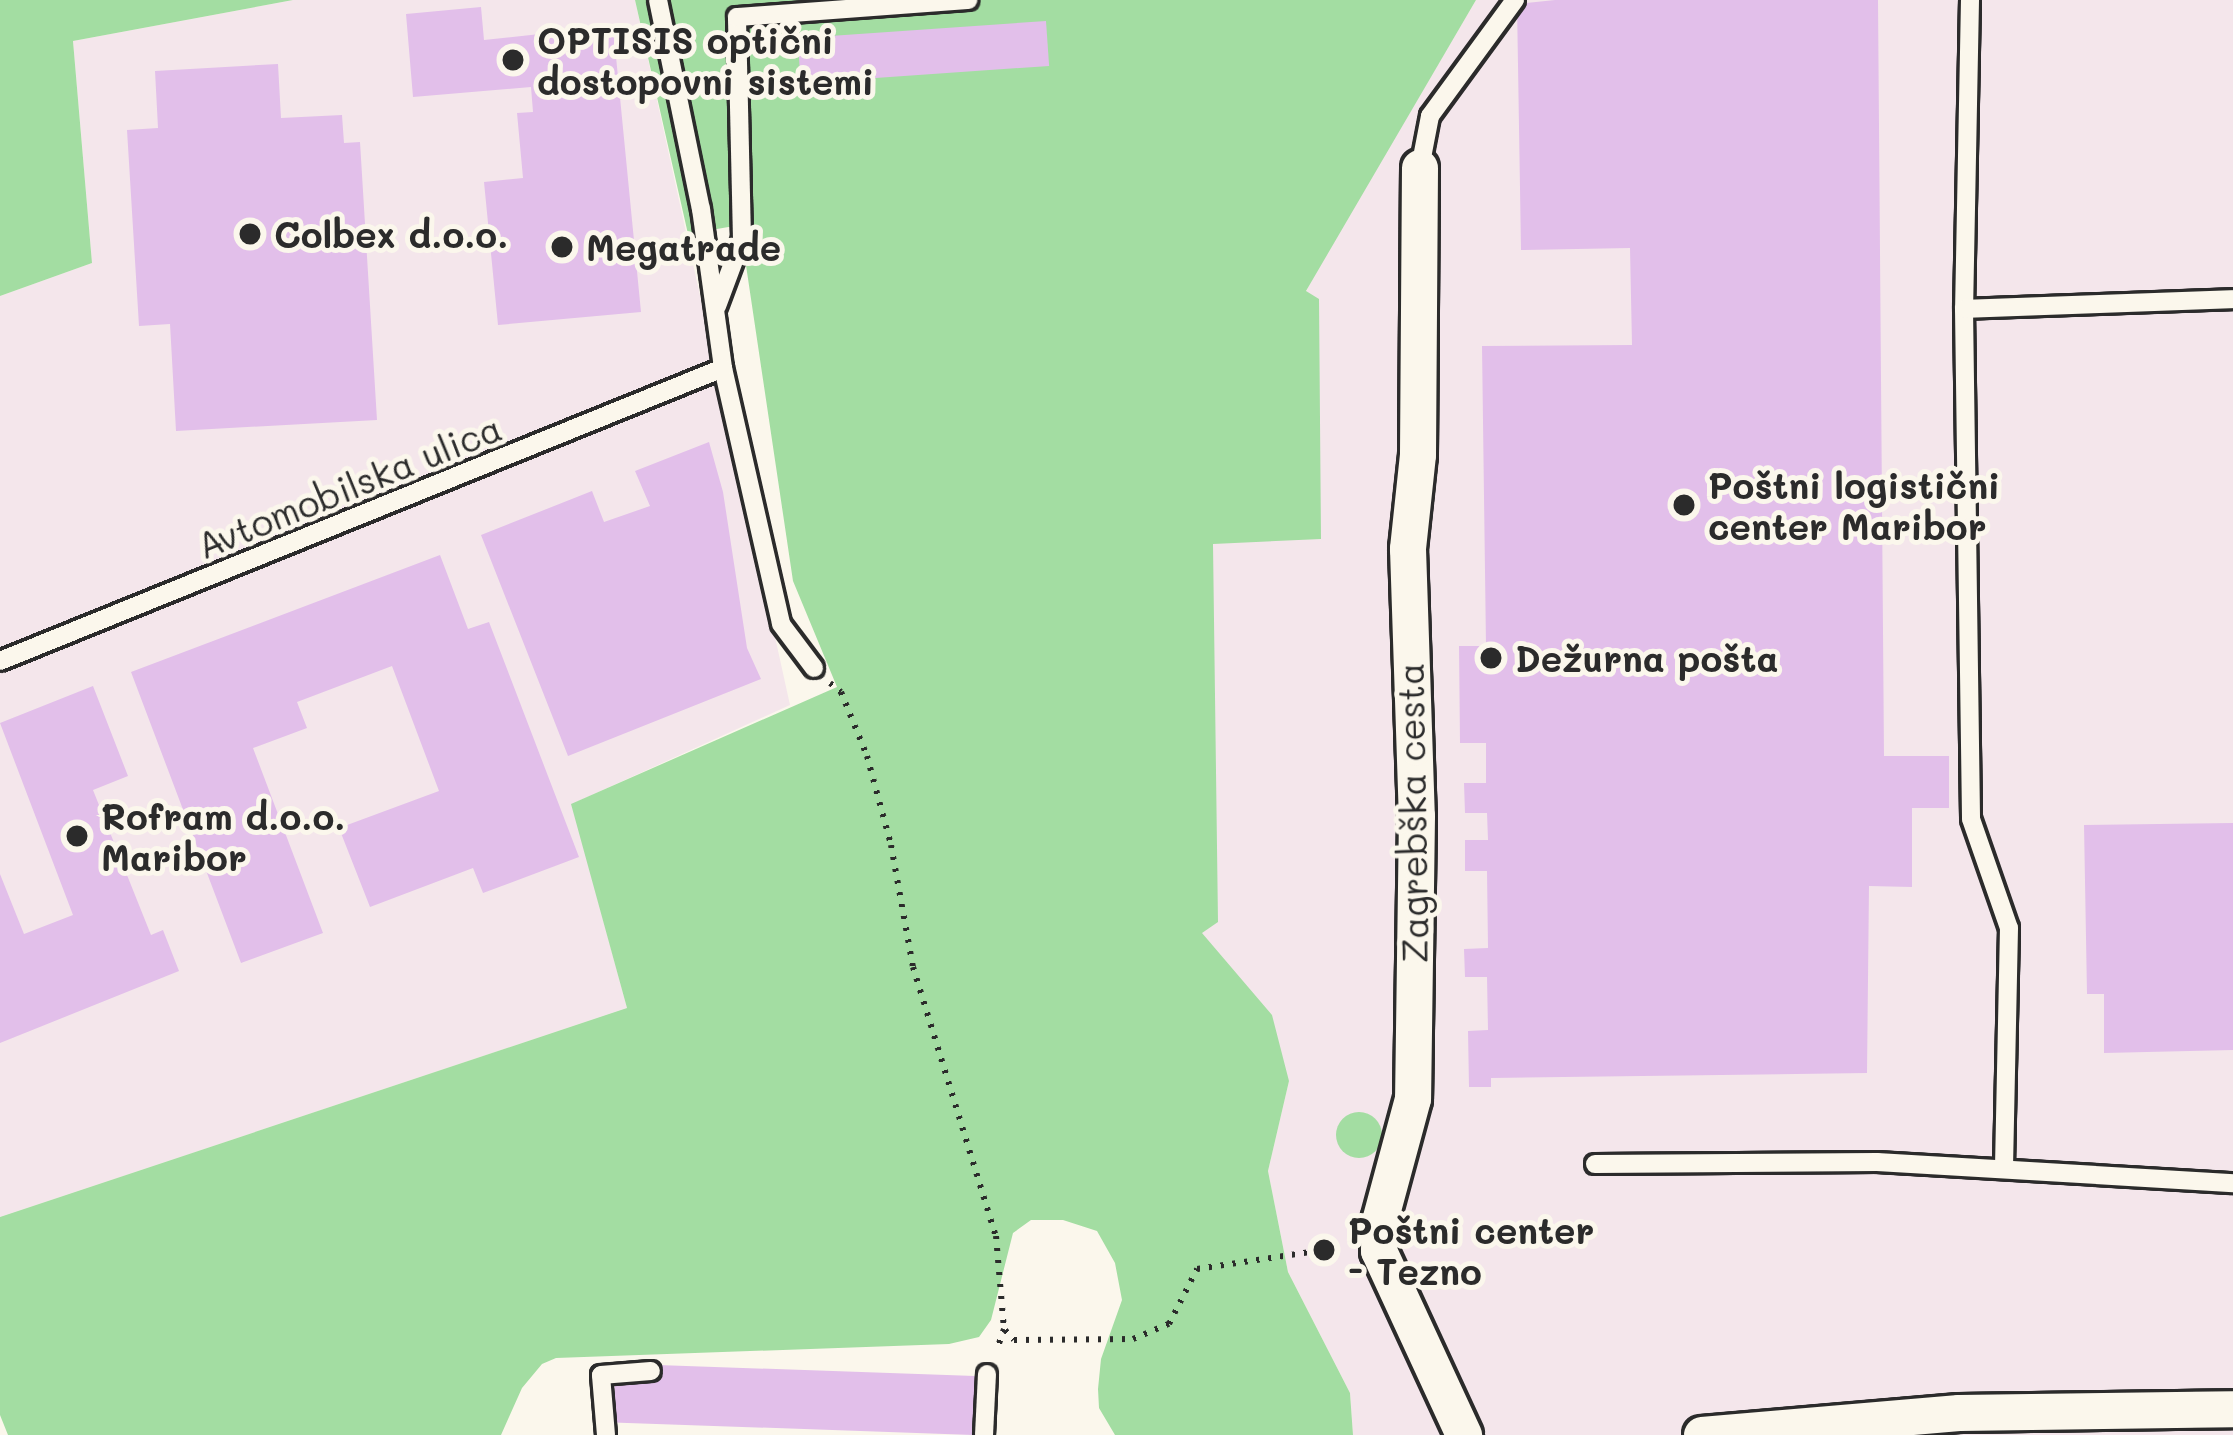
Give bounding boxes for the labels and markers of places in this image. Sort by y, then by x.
place label: OPTISIS optični dostopovni sistemi [537,17,874,102]
marker: OPTISIS optični dostopovni sistemi [500,47,526,73]
place label: Colbex d.o.o. [274,212,508,256]
marker: Colbex d.o.o. [237,221,263,247]
place label: Megatrade [586,225,781,269]
marker: Megatrade [549,234,575,260]
place label: Poštni logistični center Maribor [1708,462,2000,547]
marker: Poštni logistični center Maribor [1671,492,1697,518]
place label: Dežurna pošta [1515,636,1778,680]
marker: Dežurna pošta [1478,645,1504,671]
place label: Rofram d.o.o. Maribor [101,793,345,878]
marker: Rofram d.o.o. Maribor [64,823,90,849]
place label: Poštni center - Tezno [1348,1207,1594,1292]
marker: Poštni center - Tezno [1311,1237,1337,1263]

